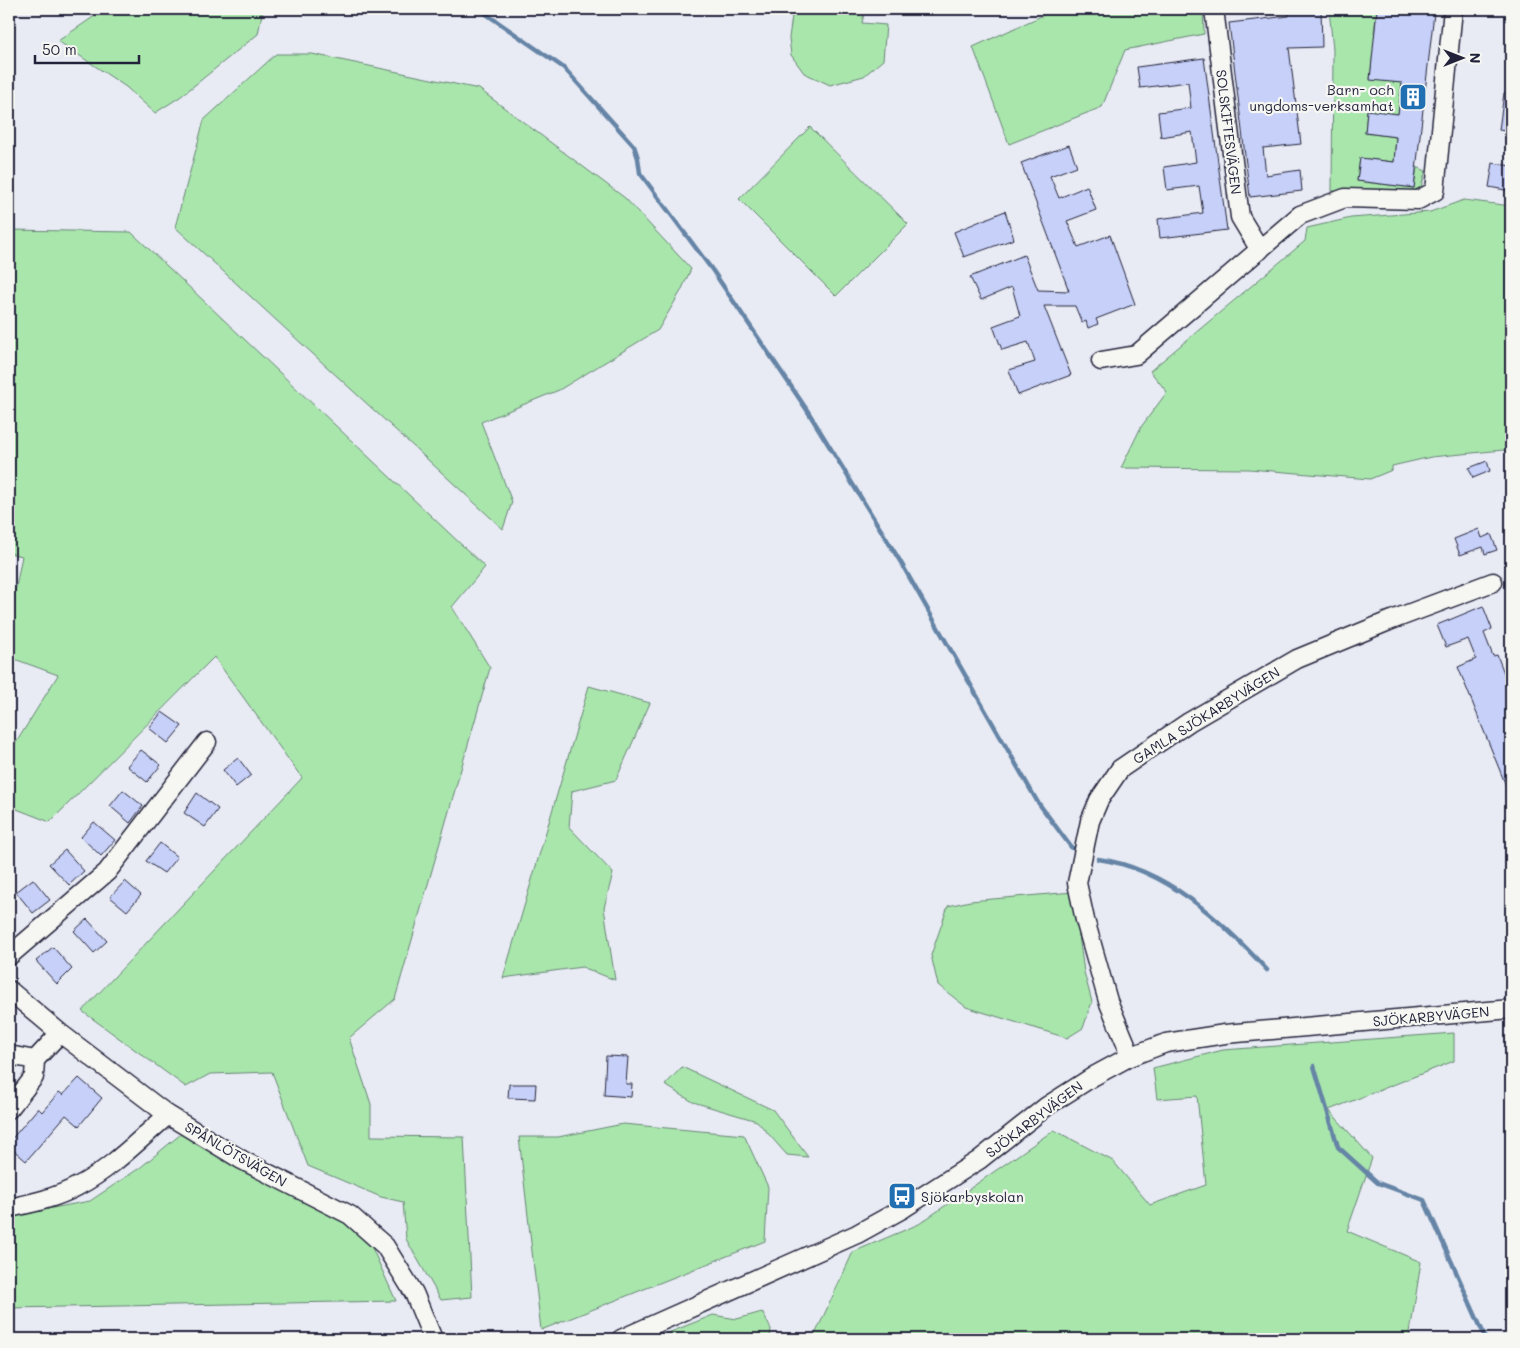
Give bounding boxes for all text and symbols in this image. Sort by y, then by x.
scale bar [35,32,139,64]
north arrow [1438,32,1488,82]
text: 50 m [42,39,77,59]
text: N [1466,53,1485,63]
street label: SOLSKIFTESVÄGEN [1212,68,1246,196]
place label: Barn- och ungdoms-verksamhat [1249,80,1394,115]
building icon: Barn- och ungdoms-verksamhat [1398,82,1428,112]
street label: GAMLA SJÖKARBYVÄGEN [1129,662,1283,768]
street label: SJÖKARBYVÄGEN [1372,1001,1490,1031]
street label: SJÖKARBYVÄGEN [982,1076,1086,1162]
street label: SPÅNLÖTSVÄGEN [182,1117,290,1191]
bus stop icon: Sjökarbyskolan [887,1181,917,1211]
place label: Sjökarbyskolan [921,1187,1024,1206]

